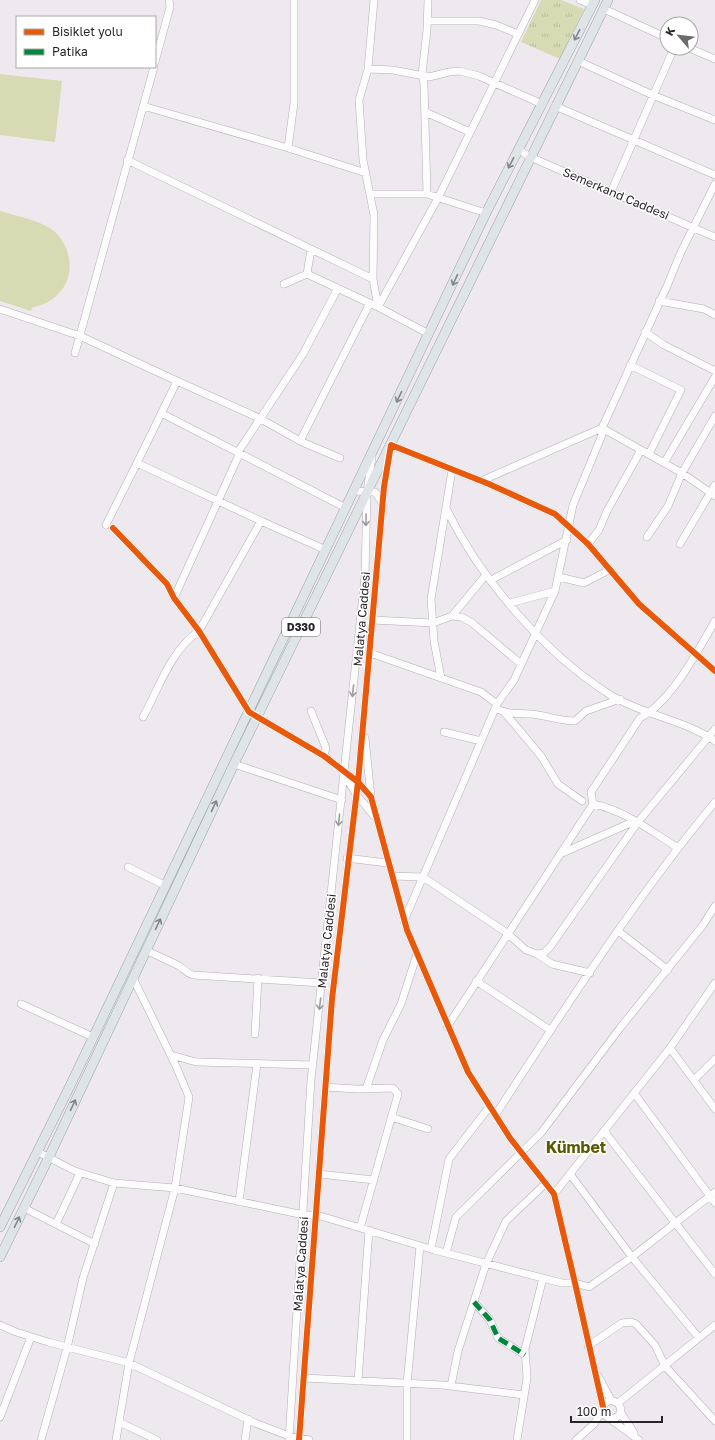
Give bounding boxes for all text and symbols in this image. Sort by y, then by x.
legend [16,16,156,68]
north arrow [659,16,699,56]
text: Bisiklet yolu [52,24,123,39]
text: K [662,24,677,38]
one-way arrow [573,28,580,40]
text: Patika [52,44,88,59]
one-way arrow [507,157,514,169]
street label: Semerkand Caddesi [561,164,672,223]
one-way arrow [451,273,458,285]
one-way arrow [395,391,402,403]
one-way arrow [363,513,370,526]
street label: Malatya Caddesi [350,571,373,667]
road number: D330 [282,618,320,636]
one-way arrow [349,684,357,697]
one-way arrow [211,801,218,813]
one-way arrow [336,813,343,826]
street label: Malatya Caddesi [314,893,339,989]
one-way arrow [155,918,162,930]
one-way arrow [316,997,323,1010]
one-way arrow [70,1099,78,1111]
district label: Kümbet [546,1137,606,1157]
one-way arrow [14,1216,21,1228]
street label: Malatya Caddesi [290,1216,311,1312]
scale bar [571,1398,662,1424]
text: 100 m [577,1404,611,1419]

